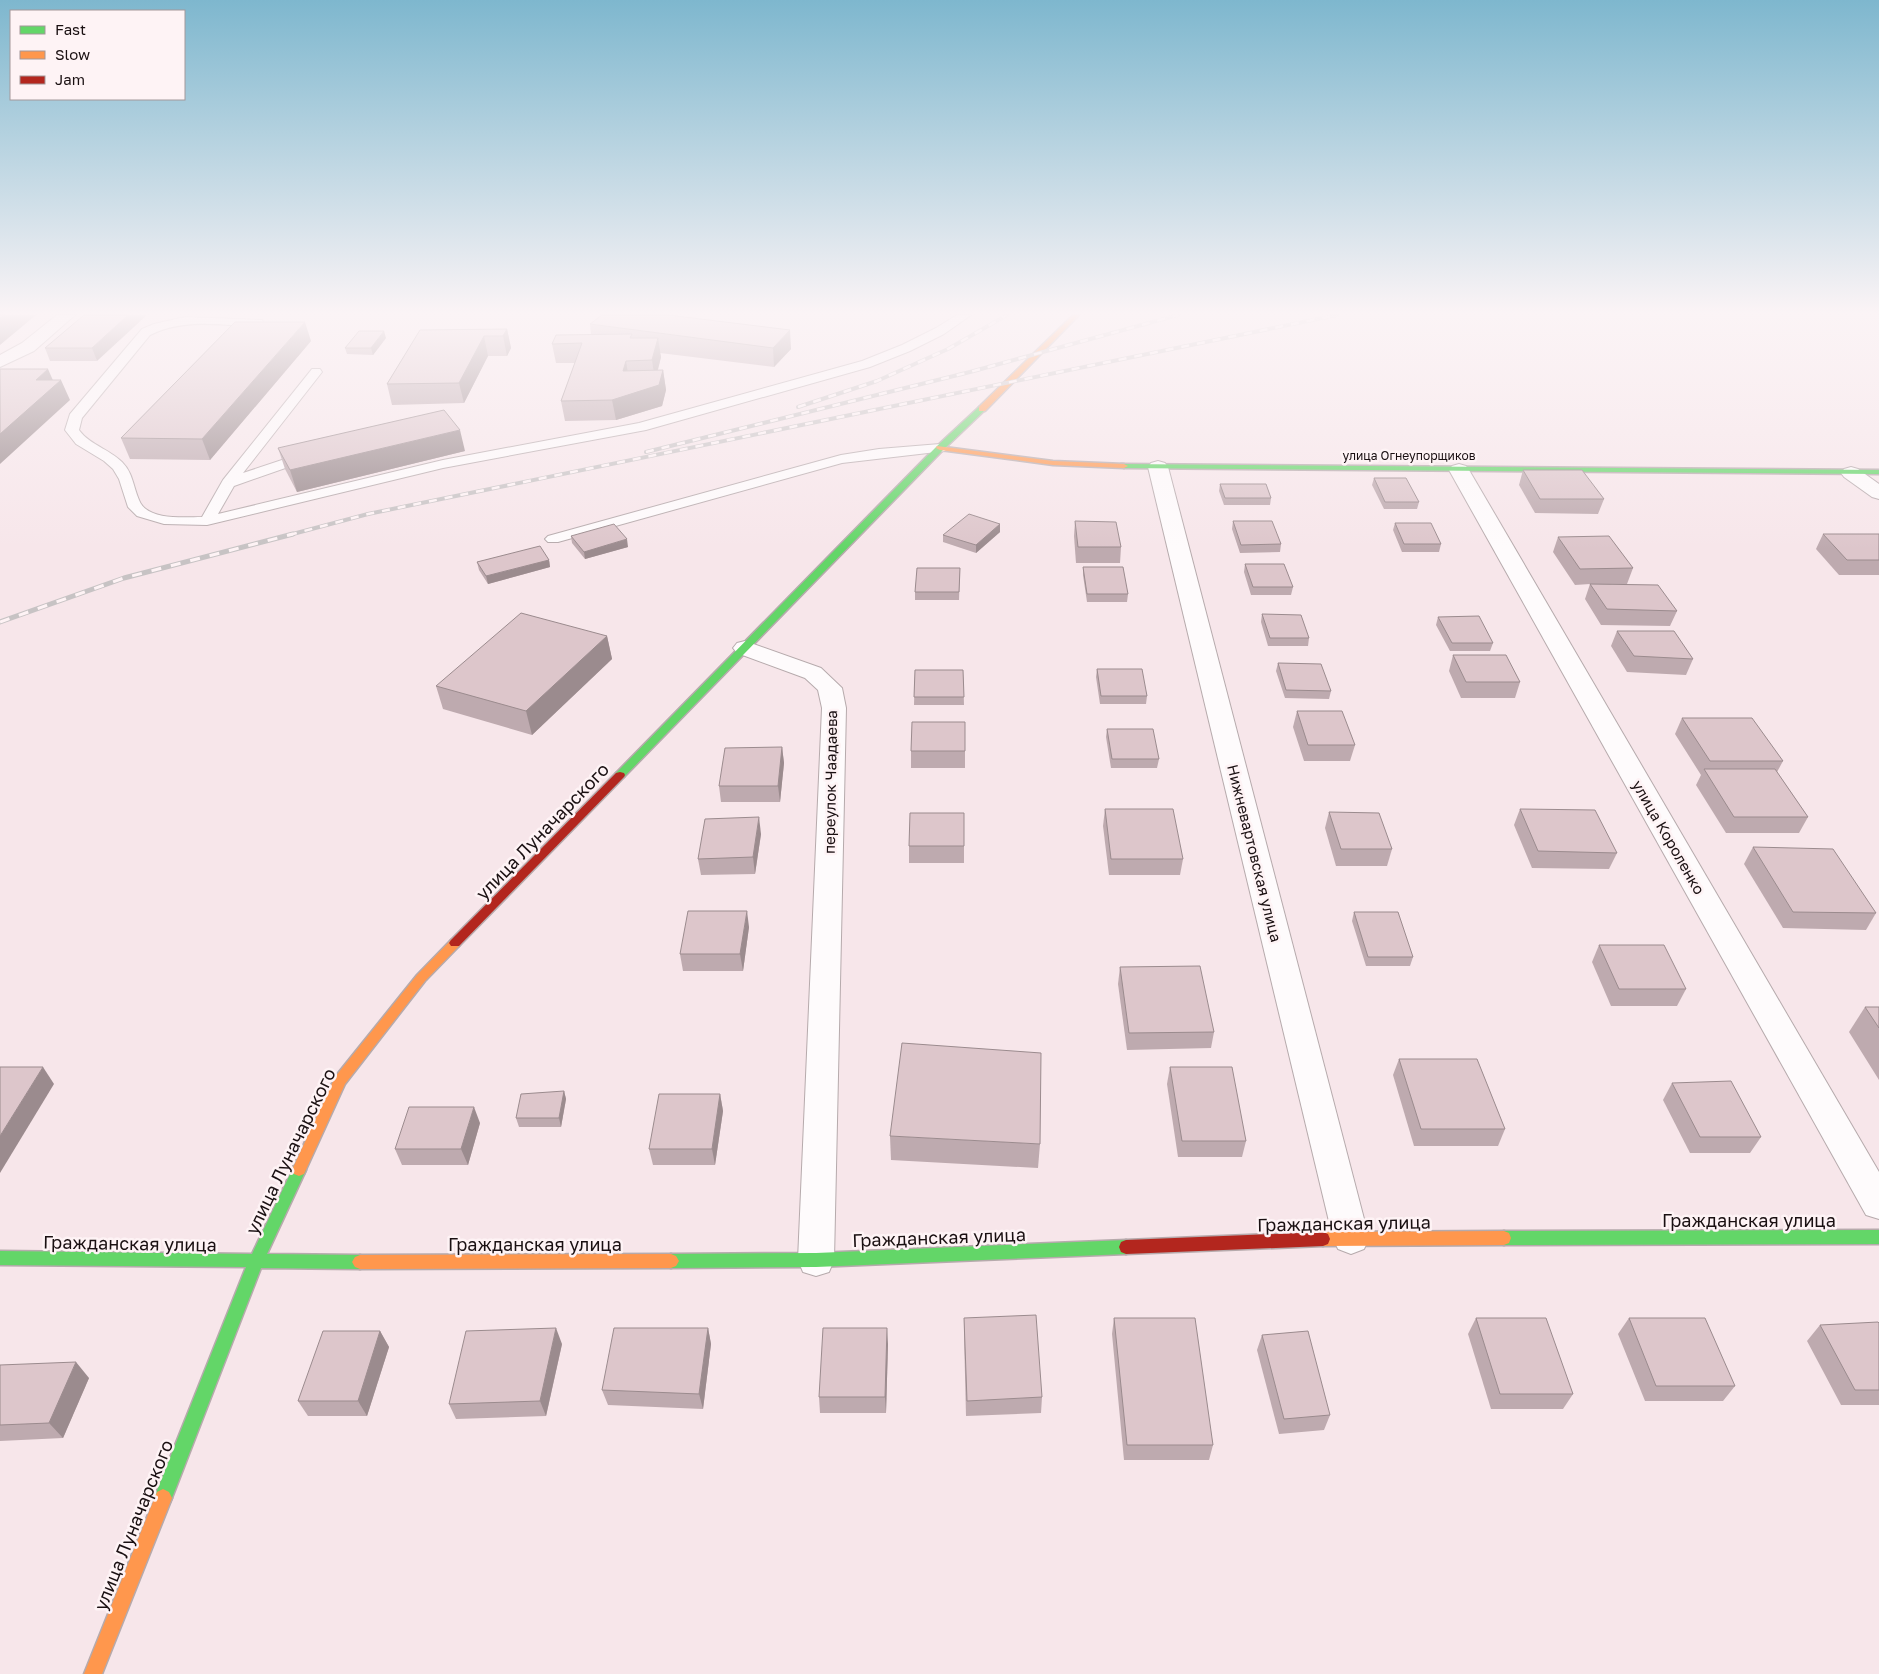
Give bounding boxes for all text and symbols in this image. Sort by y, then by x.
legend [10,10,185,100]
text: Fast [55,20,86,38]
text: Slow [55,45,90,63]
text: Jam [55,70,85,88]
street label: улица Огнеупорщиков [1342,448,1476,463]
street label: переулок Чаадаева [820,710,840,854]
street label: улица Луначарского [471,758,613,904]
street label: Нижневартовская улица [1224,762,1286,944]
street label: улица Короленко [1629,777,1709,897]
street label: улица Луначарского [240,1064,340,1238]
street label: Гражданская улица [1662,1209,1836,1231]
street label: Гражданская улица [1257,1210,1431,1236]
street label: Гражданская улица [852,1223,1026,1251]
street label: Гражданская улица [43,1230,217,1256]
street label: Гражданская улица [448,1233,622,1255]
street label: улица Луначарского [89,1436,177,1614]

